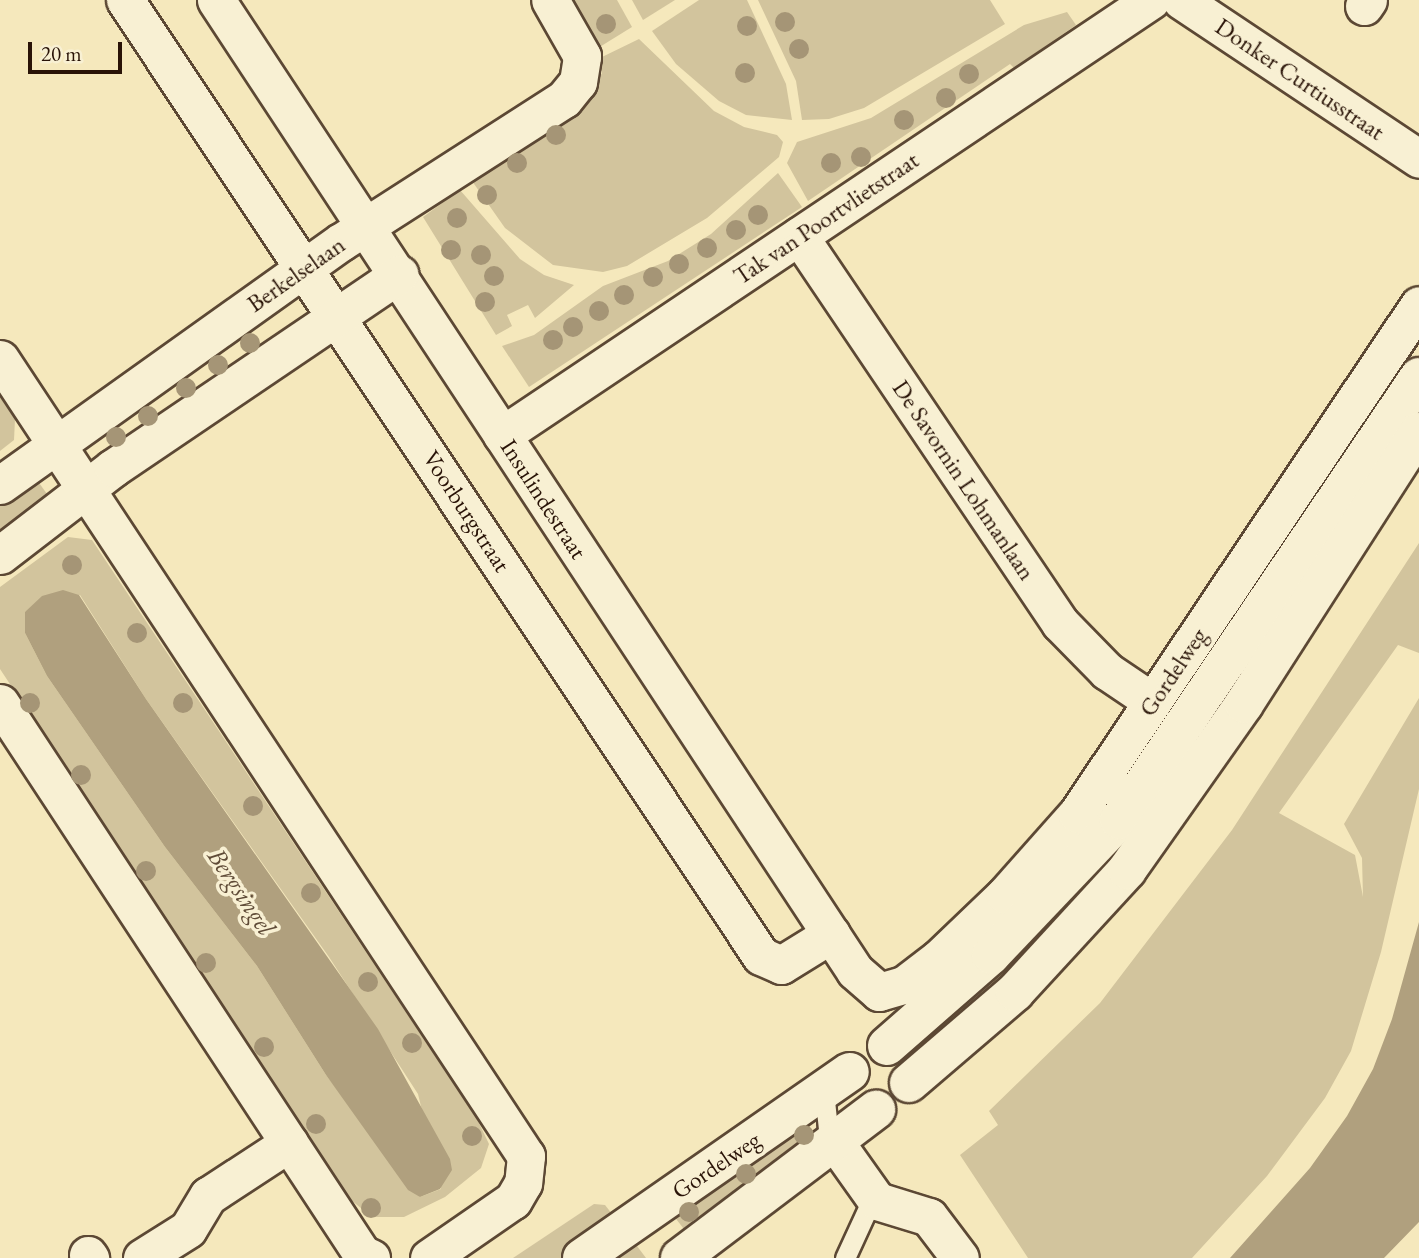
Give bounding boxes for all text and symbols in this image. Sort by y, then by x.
street label: Donker Curtiusstraat [1210,12,1390,146]
scale bar [32,28,126,72]
text: 20 m [41,40,82,67]
street label: Tak van Poortvlietstraat [728,145,924,291]
street label: Berkelselaan [242,230,350,318]
street label: De Savornin Lohmanlaan [886,375,1042,585]
street label: Insulindestraat [495,434,593,564]
street label: Voorburgstraat [417,445,517,577]
street label: Gordelweg [1133,622,1213,722]
water label: Bergsingel [200,842,282,942]
street label: Gordelweg [666,1125,766,1205]

